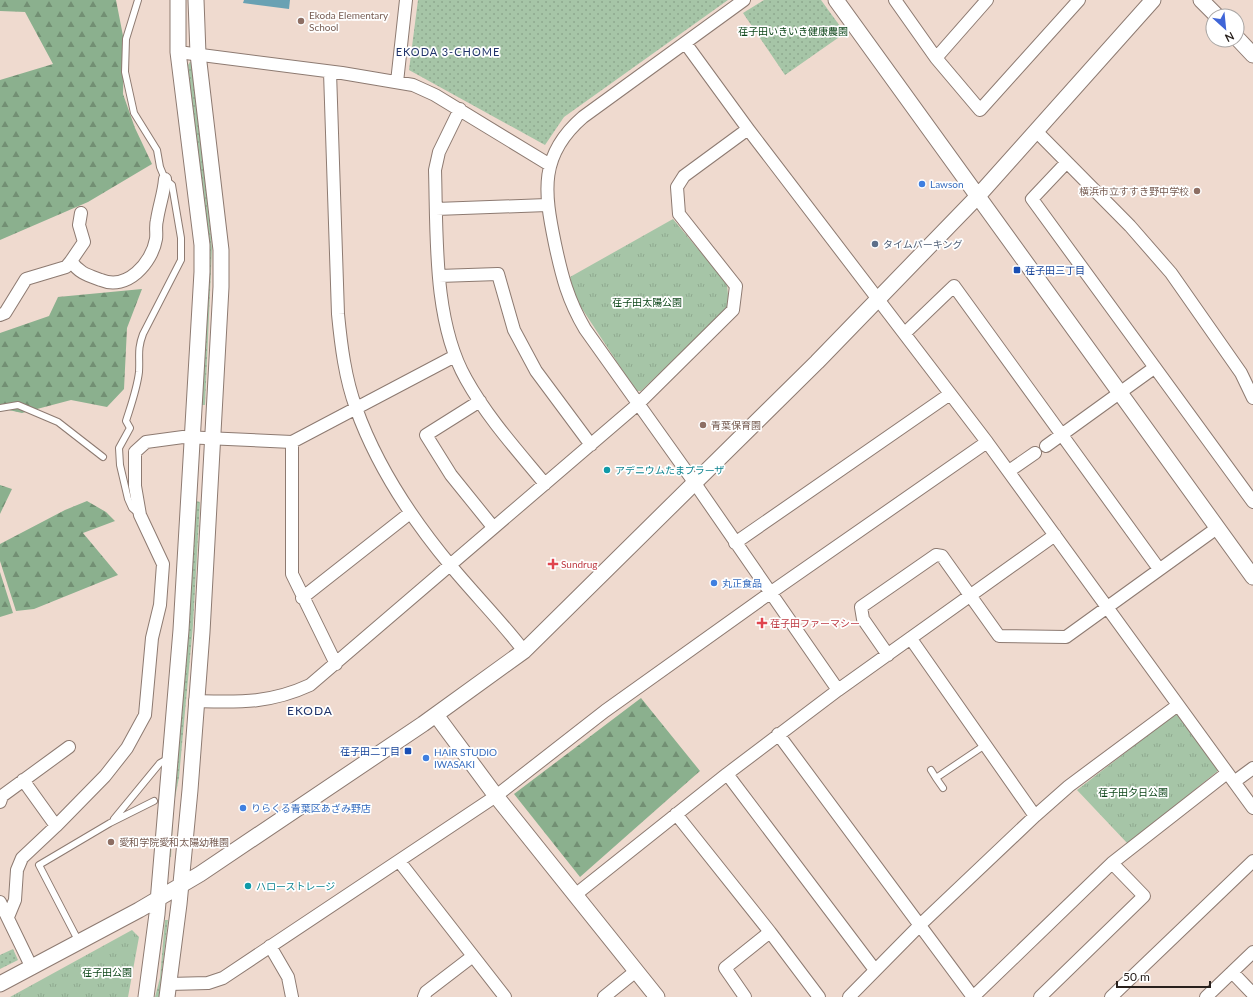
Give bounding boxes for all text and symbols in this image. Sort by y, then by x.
north arrow [1205,8,1245,48]
place label: Ekoda Elementary School [309,9,389,33]
marker: Ekoda Elementary School [296,16,306,26]
park label: 荏子田いきいき健康農園 [738,25,848,37]
text: N [1223,30,1236,45]
district label: EKODA 3-CHOME [396,45,500,58]
place label: Lawson [930,178,963,190]
marker: Lawson [917,179,927,189]
place label: 横浜市立すすき野中学校 [1079,185,1189,197]
marker: 横浜市立すすき野中学校 [1192,186,1202,196]
place label: タイムパーキング [883,238,963,250]
marker: タイムパーキング [870,239,880,249]
place label: 荏子田三丁目 [1025,264,1085,276]
marker: 荏子田三丁目 [1012,265,1022,275]
park label: 荏子田太陽公園 [612,296,682,308]
place label: 青葉保育園 [711,419,761,431]
marker: 青葉保育園 [698,420,708,430]
place label: アデニウムたまプラーザ [615,464,725,476]
marker: アデニウムたまプラーザ [602,465,612,475]
place label: Sundrug [561,558,598,570]
marker: Sundrug [548,559,558,569]
place label: 丸正食品 [722,577,762,589]
marker: 丸正食品 [709,578,719,588]
place label: 荏子田ファーマシー [770,617,860,629]
marker: 荏子田ファーマシー [757,618,767,628]
district label: EKODA [287,703,333,718]
place label: 荏子田二丁目 [340,745,400,757]
marker: 荏子田二丁目 [403,746,413,756]
place label: HAIR STUDIO IWASAKI [434,746,497,770]
marker: HAIR STUDIO IWASAKI [421,753,431,763]
park label: 荏子田夕日公園 [1098,786,1168,798]
place label: りらくる青葉区あざみ野店 [251,802,371,814]
marker: りらくる青葉区あざみ野店 [238,803,248,813]
place label: 愛和学院愛和太陽幼稚園 [119,836,229,848]
marker: 愛和学院愛和太陽幼稚園 [106,837,116,847]
place label: ハローストレージ [256,880,335,892]
marker: ハローストレージ [243,881,253,891]
scale bar [1117,963,1210,989]
park label: 荏子田公園 [82,966,132,978]
text: 50 m [1123,969,1150,984]

